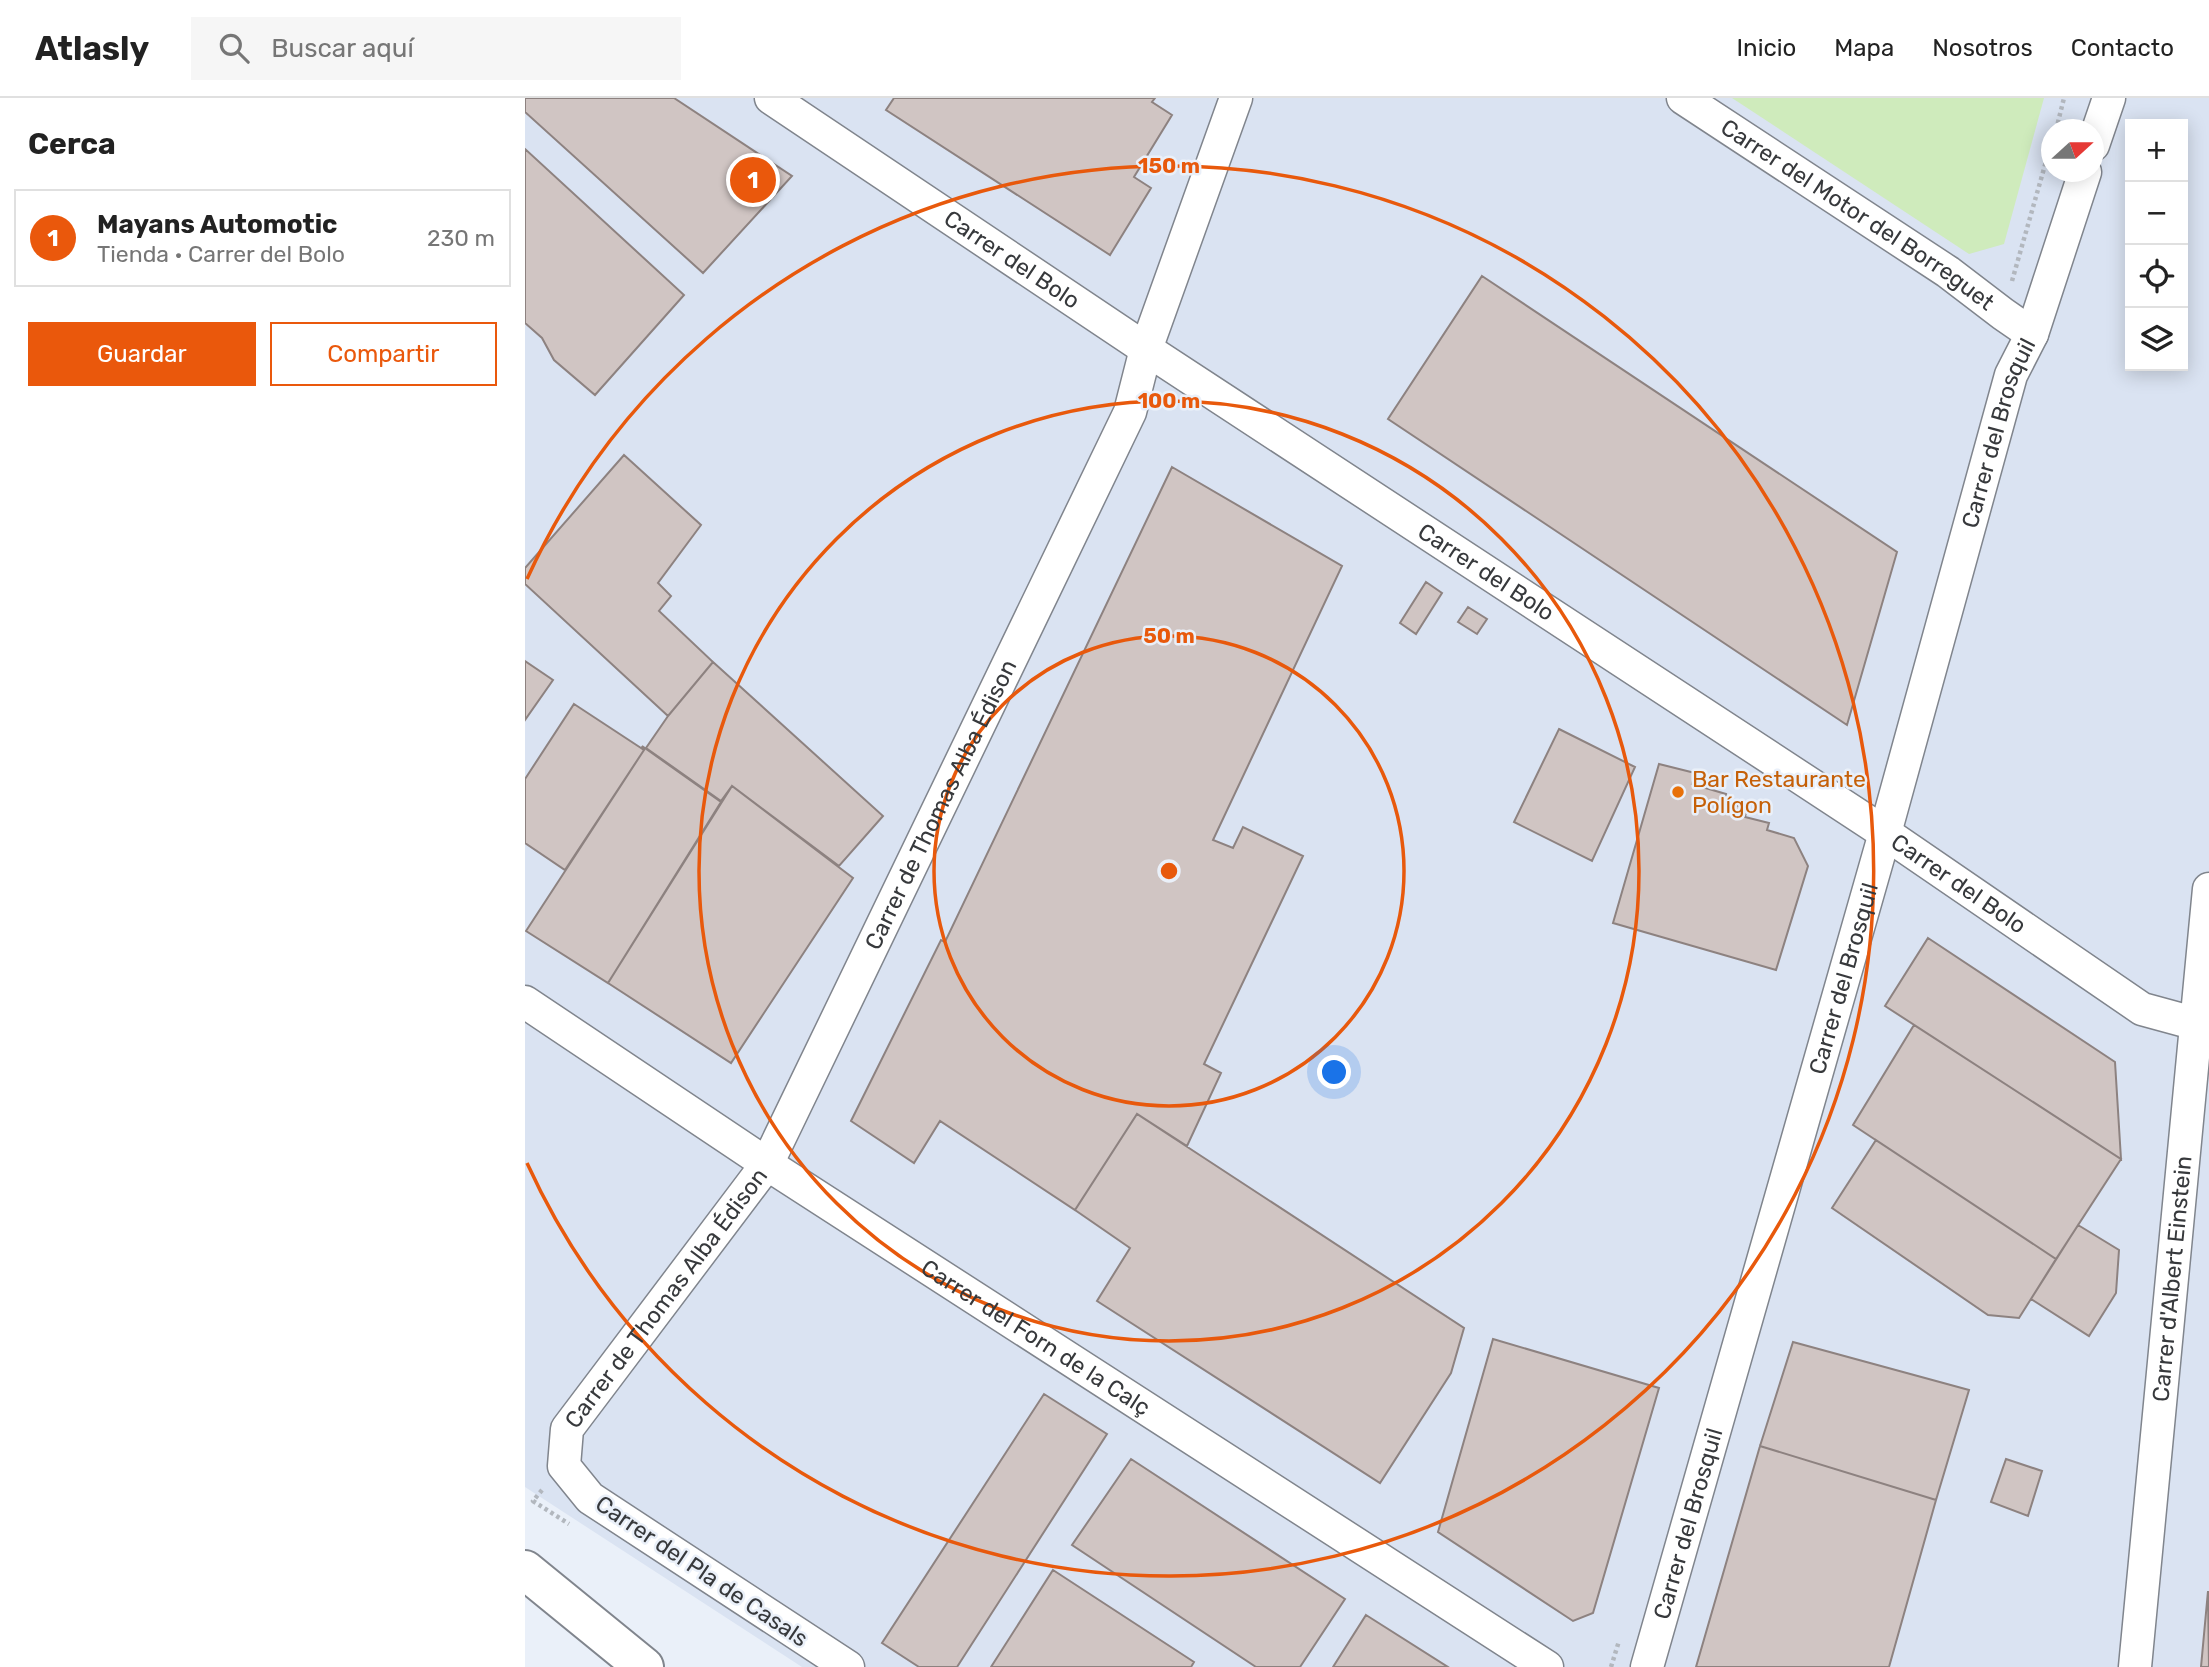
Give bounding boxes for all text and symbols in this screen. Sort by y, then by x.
search box [191,17,681,80]
text: Atlasly [35,29,149,68]
icon: search [215,29,253,67]
text: Buscar aquí [271,33,414,64]
text: Inicio [1737,34,1796,62]
text: Mapa [1834,34,1894,62]
text: Nosotros [1932,34,2033,62]
text: Contacto [2071,34,2174,62]
street label: Carrer del Motor del Borreguet [1716,113,2000,316]
north arrow [2041,119,2104,182]
map controls [2125,119,2188,371]
button: + [2125,119,2188,182]
text: Cerca [28,126,116,162]
text: 150 m [1138,153,1200,178]
pin: 1 [730,154,776,206]
button: − [2125,182,2188,245]
street label: Carrer del Bolo [939,204,1085,315]
text: Mayans Automotic [97,209,337,240]
text: 1 [47,224,59,252]
text: 230 m [427,224,495,252]
text: Tienda · Carrer del Bolo [97,240,345,268]
button: locate [2125,245,2188,308]
button: layers [2125,308,2188,371]
button: Guardar [28,322,256,386]
button: Compartir [270,322,497,386]
street label: Carrer del Brosquil [1956,334,2041,531]
text: 100 m [1138,388,1200,413]
street label: Carrer del Bolo [1413,517,1560,627]
text: 50 m [1143,623,1195,648]
street label: Carrer de Thomas Alba Édison [859,655,1022,954]
place label: Bar Restaurante Polígon [1692,765,1866,819]
marker: Bar Restaurante Polígon [1670,784,1686,800]
street label: Carrer del Bolo [1886,828,2032,939]
centre of rings [1157,859,1181,883]
street label: Carrer del Brosquil [1803,880,1884,1077]
your location [1317,1055,1351,1089]
street label: Carrer d'Albert Einstein [2146,1155,2198,1403]
street label: Carrer de Thomas Alba Édison [559,1162,773,1434]
street label: Carrer del Forn de la Calç [916,1253,1156,1421]
street label: Carrer del Brosquil [1647,1425,1728,1623]
street label: Carrer del Pla de Casals [590,1489,814,1653]

